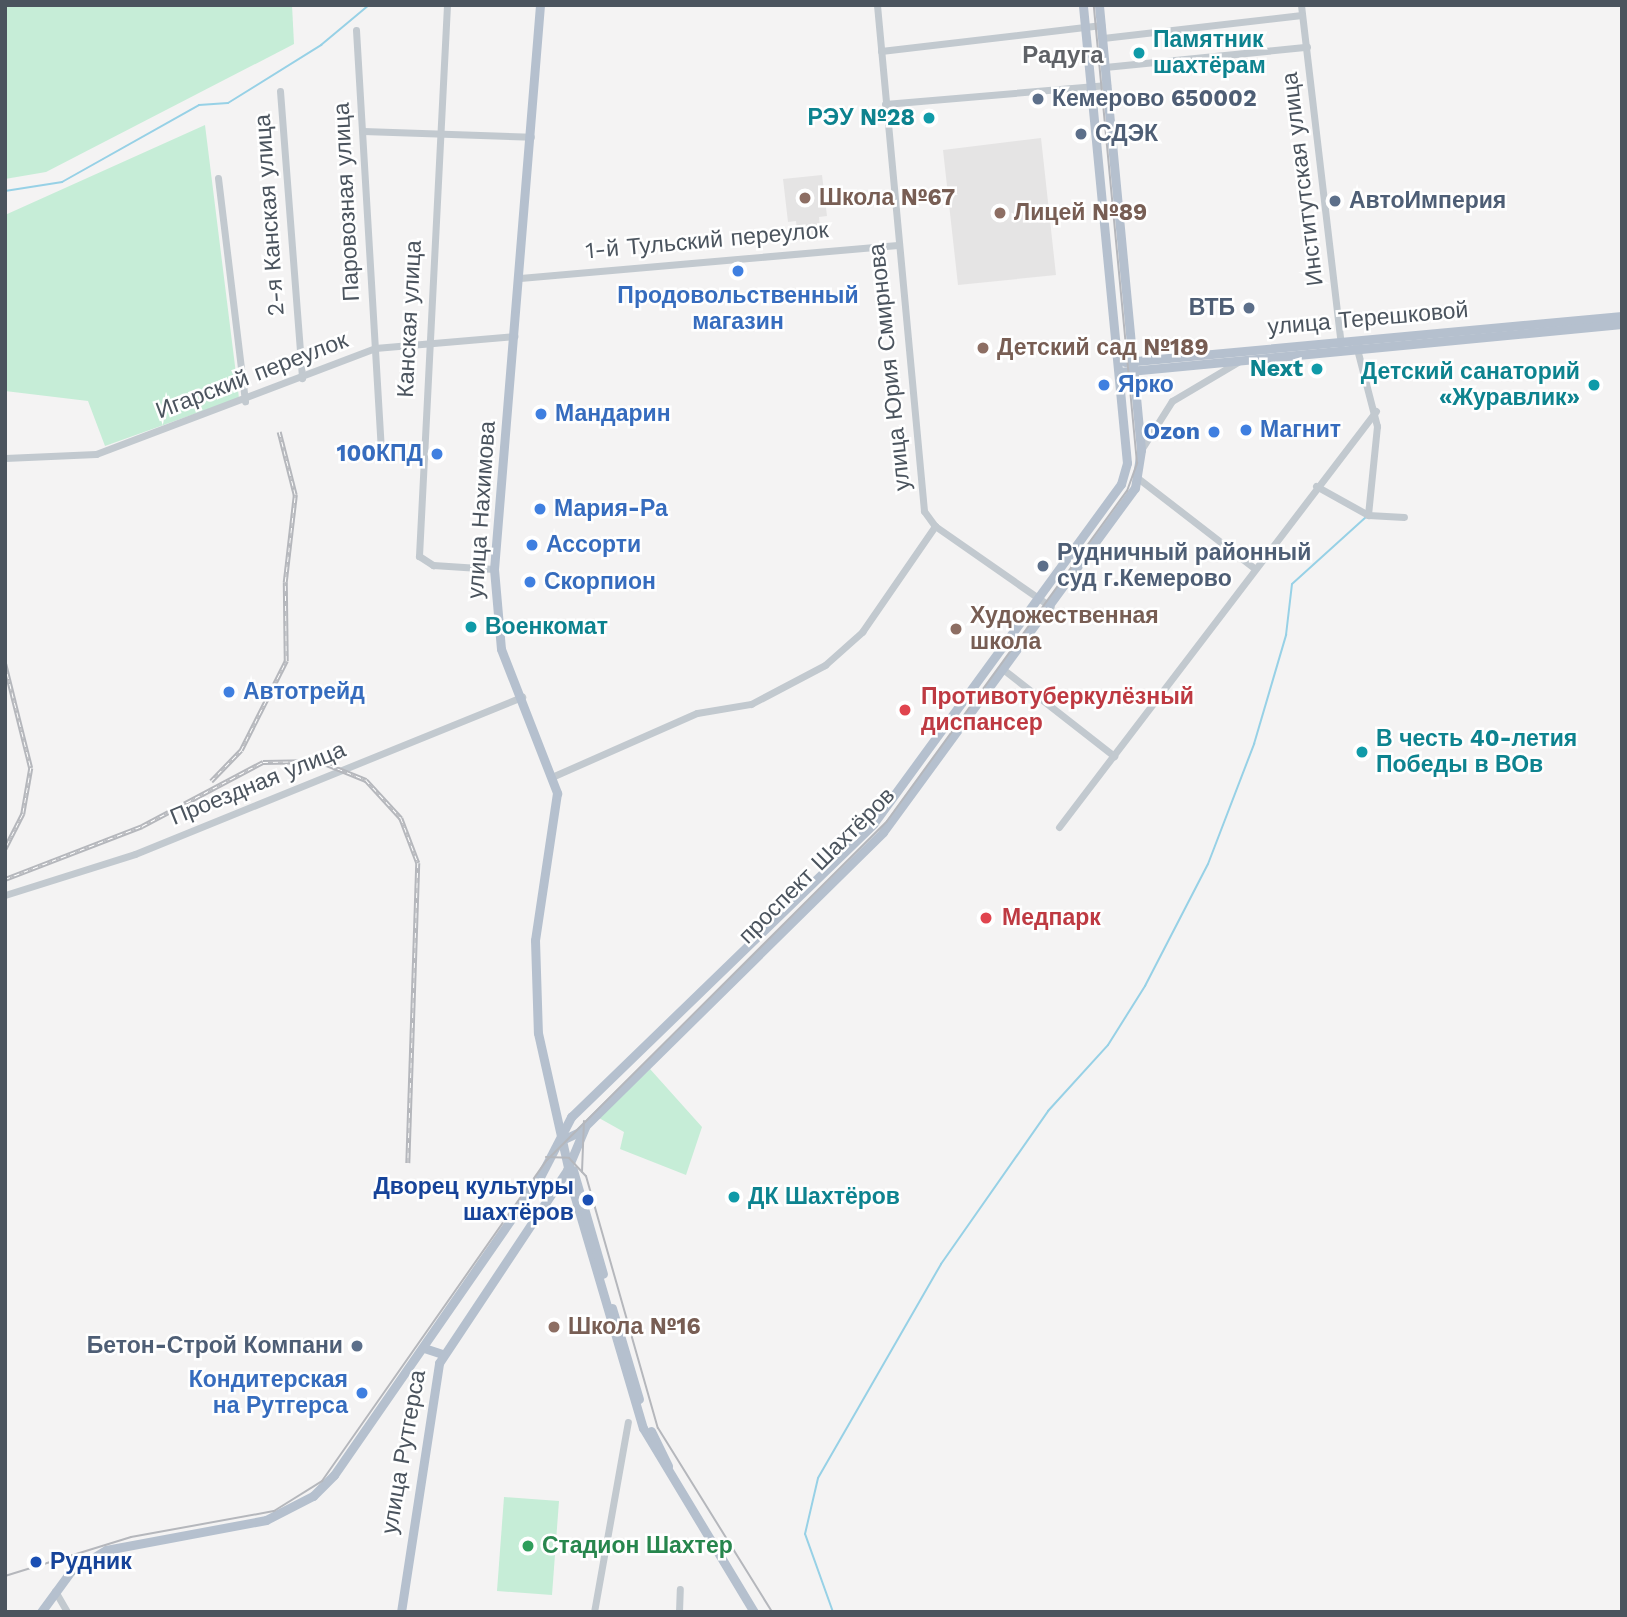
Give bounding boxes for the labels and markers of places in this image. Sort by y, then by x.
place label: Памятник шахтёрам [1153,26,1266,80]
marker: Памятник шахтёрам [1131,45,1147,61]
place label: Кемерово 650002 [1052,85,1257,113]
marker: Кемерово 650002 [1030,91,1046,107]
place label: РЭУ №28 [808,104,915,132]
marker: РЭУ №28 [921,110,937,126]
place label: СДЭК [1095,120,1158,148]
marker: СДЭК [1073,126,1089,142]
place label: Школа №67 [819,184,955,212]
place label: АвтоИмперия [1349,187,1506,215]
marker: Школа №67 [797,190,813,206]
marker: АвтоИмперия [1327,193,1343,209]
place label: Лицей №89 [1014,199,1147,227]
marker: Лицей №89 [992,205,1008,221]
marker: Продовольственный магазин [730,263,746,279]
place label: Продовольственный магазин [617,282,859,336]
place label: ВТБ [1189,294,1235,322]
marker: ВТБ [1241,300,1257,316]
place label: Детский сад №189 [997,334,1209,362]
marker: Детский сад №189 [975,340,991,356]
place label: Next [1250,355,1303,383]
place label: Детский санаторий «Журавлик» [1361,358,1580,412]
marker: Next [1309,361,1325,377]
place label: Ярко [1118,371,1174,399]
marker: Ярко [1096,377,1112,393]
marker: Детский санаторий «Журавлик» [1586,377,1602,393]
place label: Мандарин [555,400,671,428]
marker: Мандарин [533,406,549,422]
place label: Магнит [1260,416,1341,444]
place label: Ozon [1143,418,1200,446]
marker: Магнит [1238,422,1254,438]
marker: Ozon [1206,424,1222,440]
place label: 100КПД [337,440,423,468]
marker: 100КПД [429,446,445,462]
place label: Мария-Ра [554,495,668,523]
marker: Мария-Ра [532,501,548,517]
place label: Ассорти [546,531,641,559]
marker: Ассорти [524,537,540,553]
place label: Рудничный районный суд г.Кемерово [1057,539,1311,593]
marker: Рудничный районный суд г.Кемерово [1035,558,1051,574]
place label: Скорпион [544,568,656,596]
marker: Скорпион [522,574,538,590]
place label: Художественная школа [970,602,1159,656]
place label: Военкомат [485,613,608,641]
marker: Военкомат [463,619,479,635]
marker: Художественная школа [948,621,964,637]
place label: Автотрейд [243,678,365,706]
place label: Противотуберкулёзный диспансер [921,683,1194,737]
marker: Автотрейд [221,684,237,700]
marker: Противотуберкулёзный диспансер [895,700,915,720]
place label: В честь 40-летия Победы в ВОв [1376,725,1577,779]
marker: В честь 40-летия Победы в ВОв [1354,744,1370,760]
place label: Медпарк [1002,904,1101,932]
marker: Медпарк [976,908,996,928]
place label: Дворец культуры шахтёров [373,1173,574,1227]
place label: ДК Шахтёров [748,1183,900,1211]
marker: ДК Шахтёров [726,1189,742,1205]
marker: Дворец культуры шахтёров [580,1192,596,1208]
place label: Школа №16 [568,1313,701,1341]
marker: Школа №16 [546,1319,562,1335]
place label: Бетон-Строй Компани [87,1332,343,1360]
marker: Бетон-Строй Компани [349,1338,365,1354]
place label: Кондитерская на Рутгерса [189,1366,348,1420]
marker: Кондитерская на Рутгерса [354,1385,370,1401]
place label: Стадион Шахтер [542,1532,733,1560]
marker: Стадион Шахтер [520,1538,536,1554]
place label: Рудник [50,1548,132,1576]
marker: Рудник [28,1554,44,1570]

